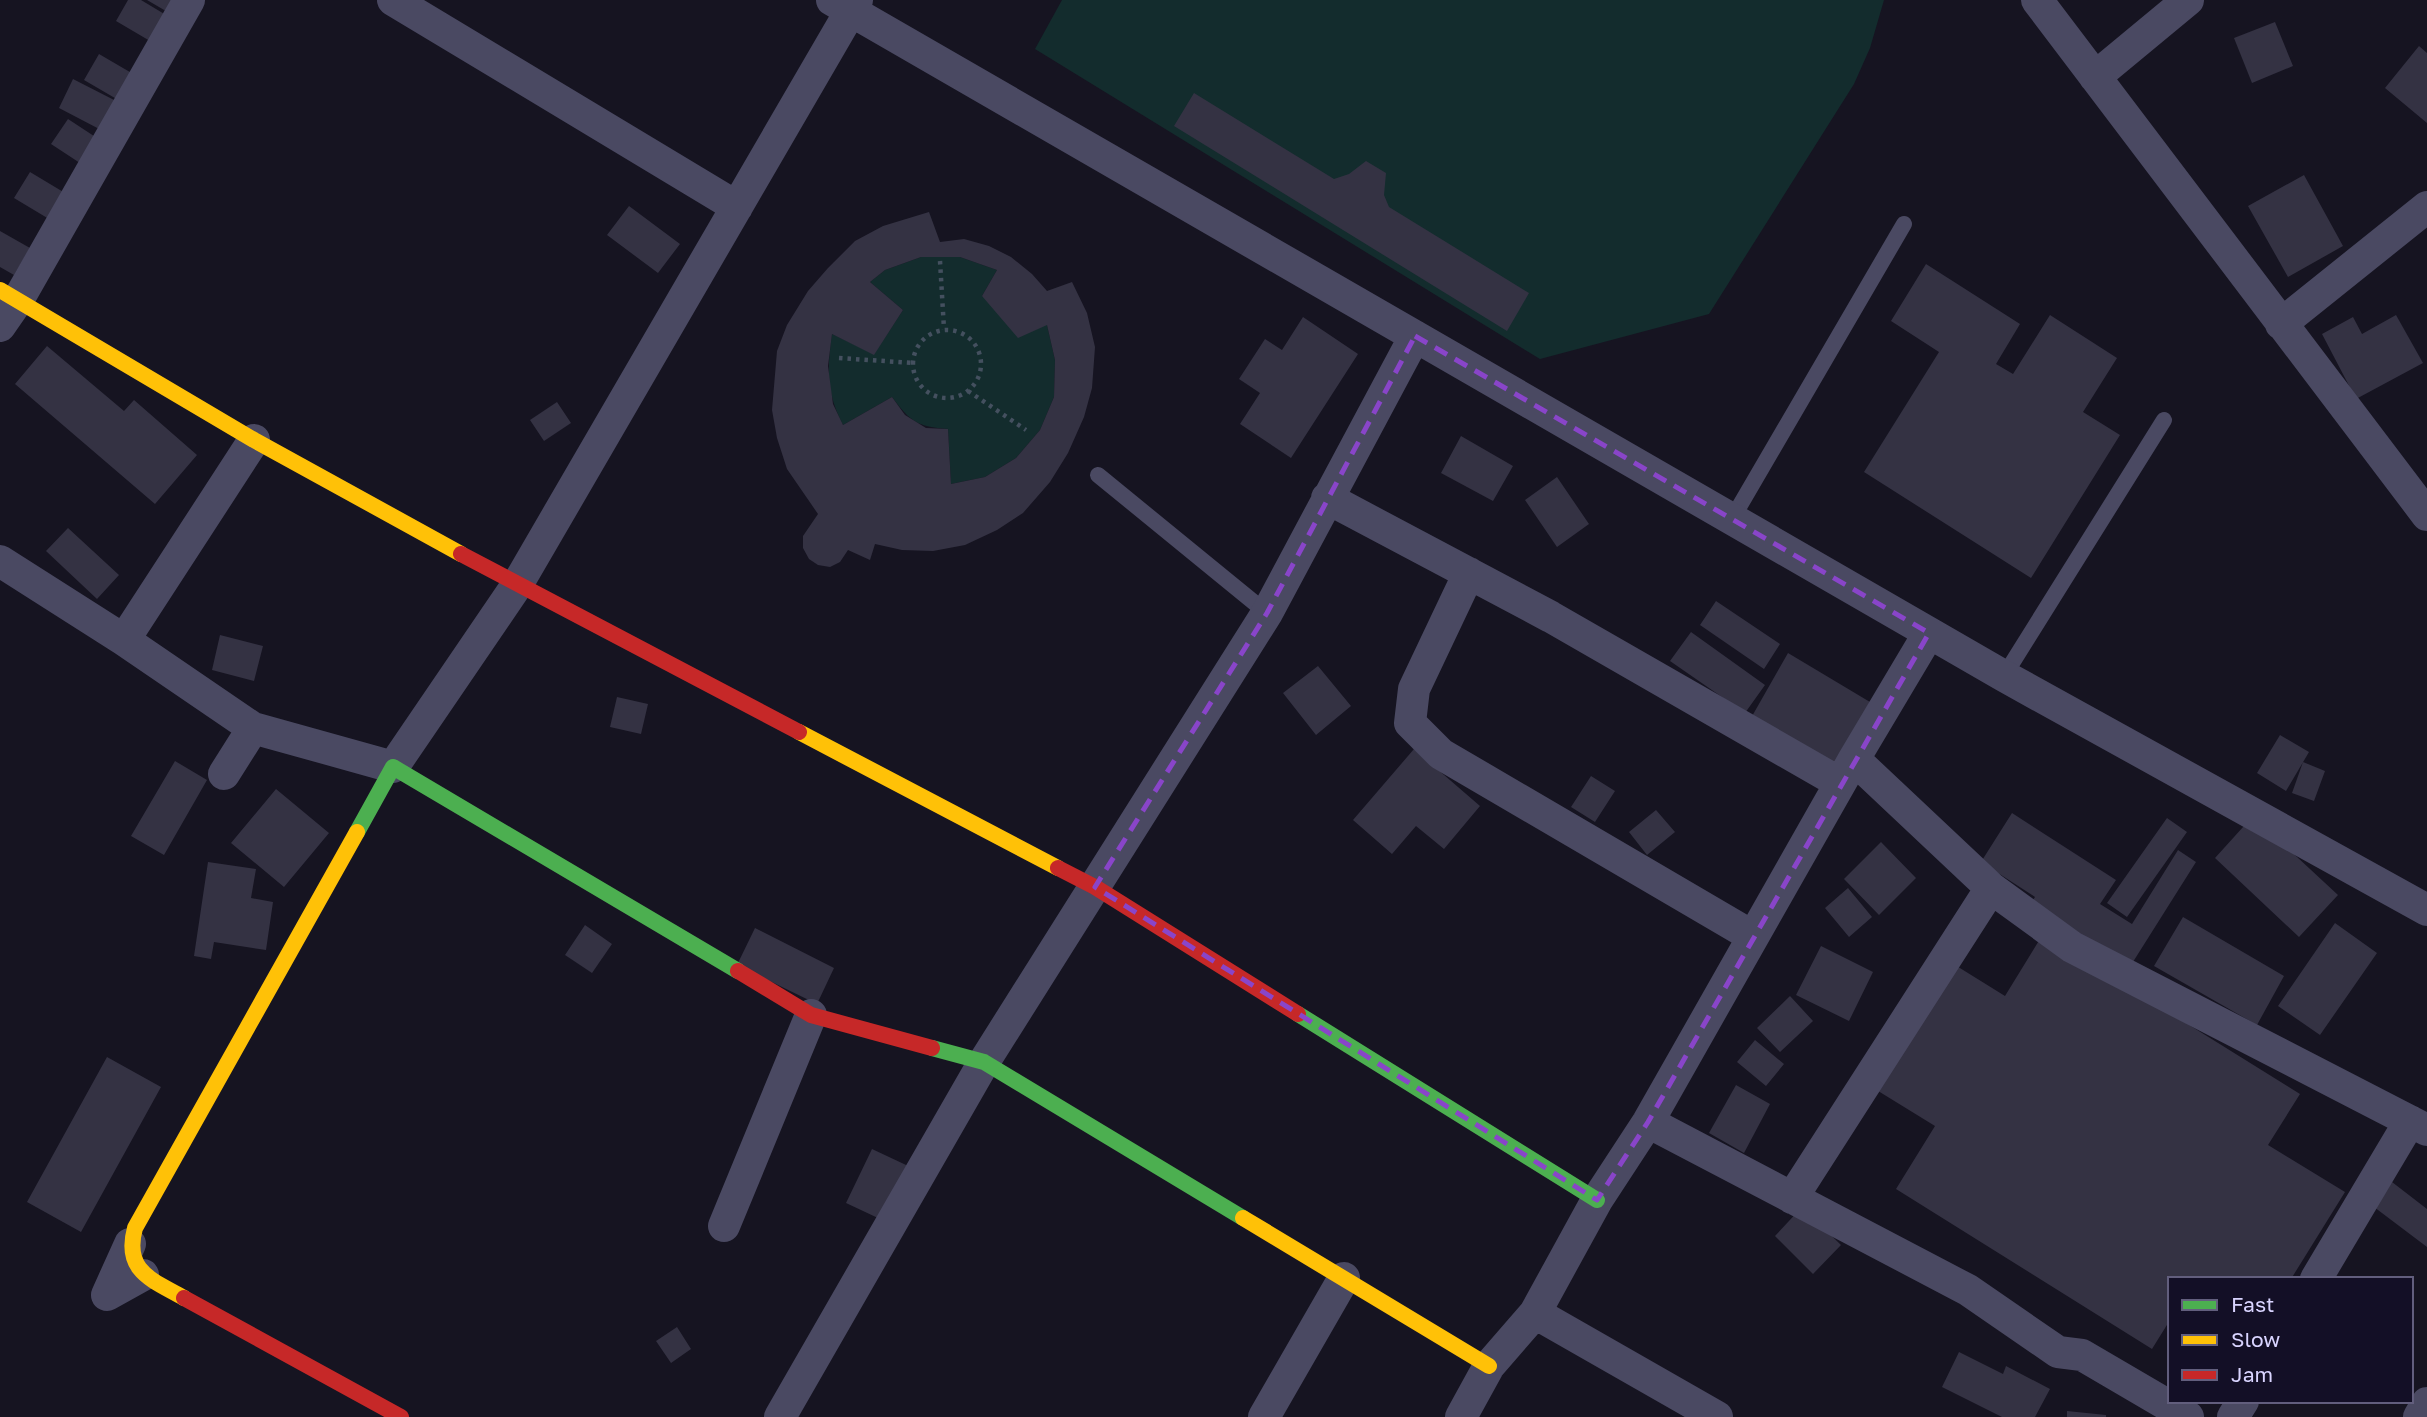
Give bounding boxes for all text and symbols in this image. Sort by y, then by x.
legend [2168,1277,2413,1403]
text: Fast [2231,1291,2274,1317]
text: Slow [2231,1326,2280,1352]
text: Jam [2231,1361,2273,1387]

